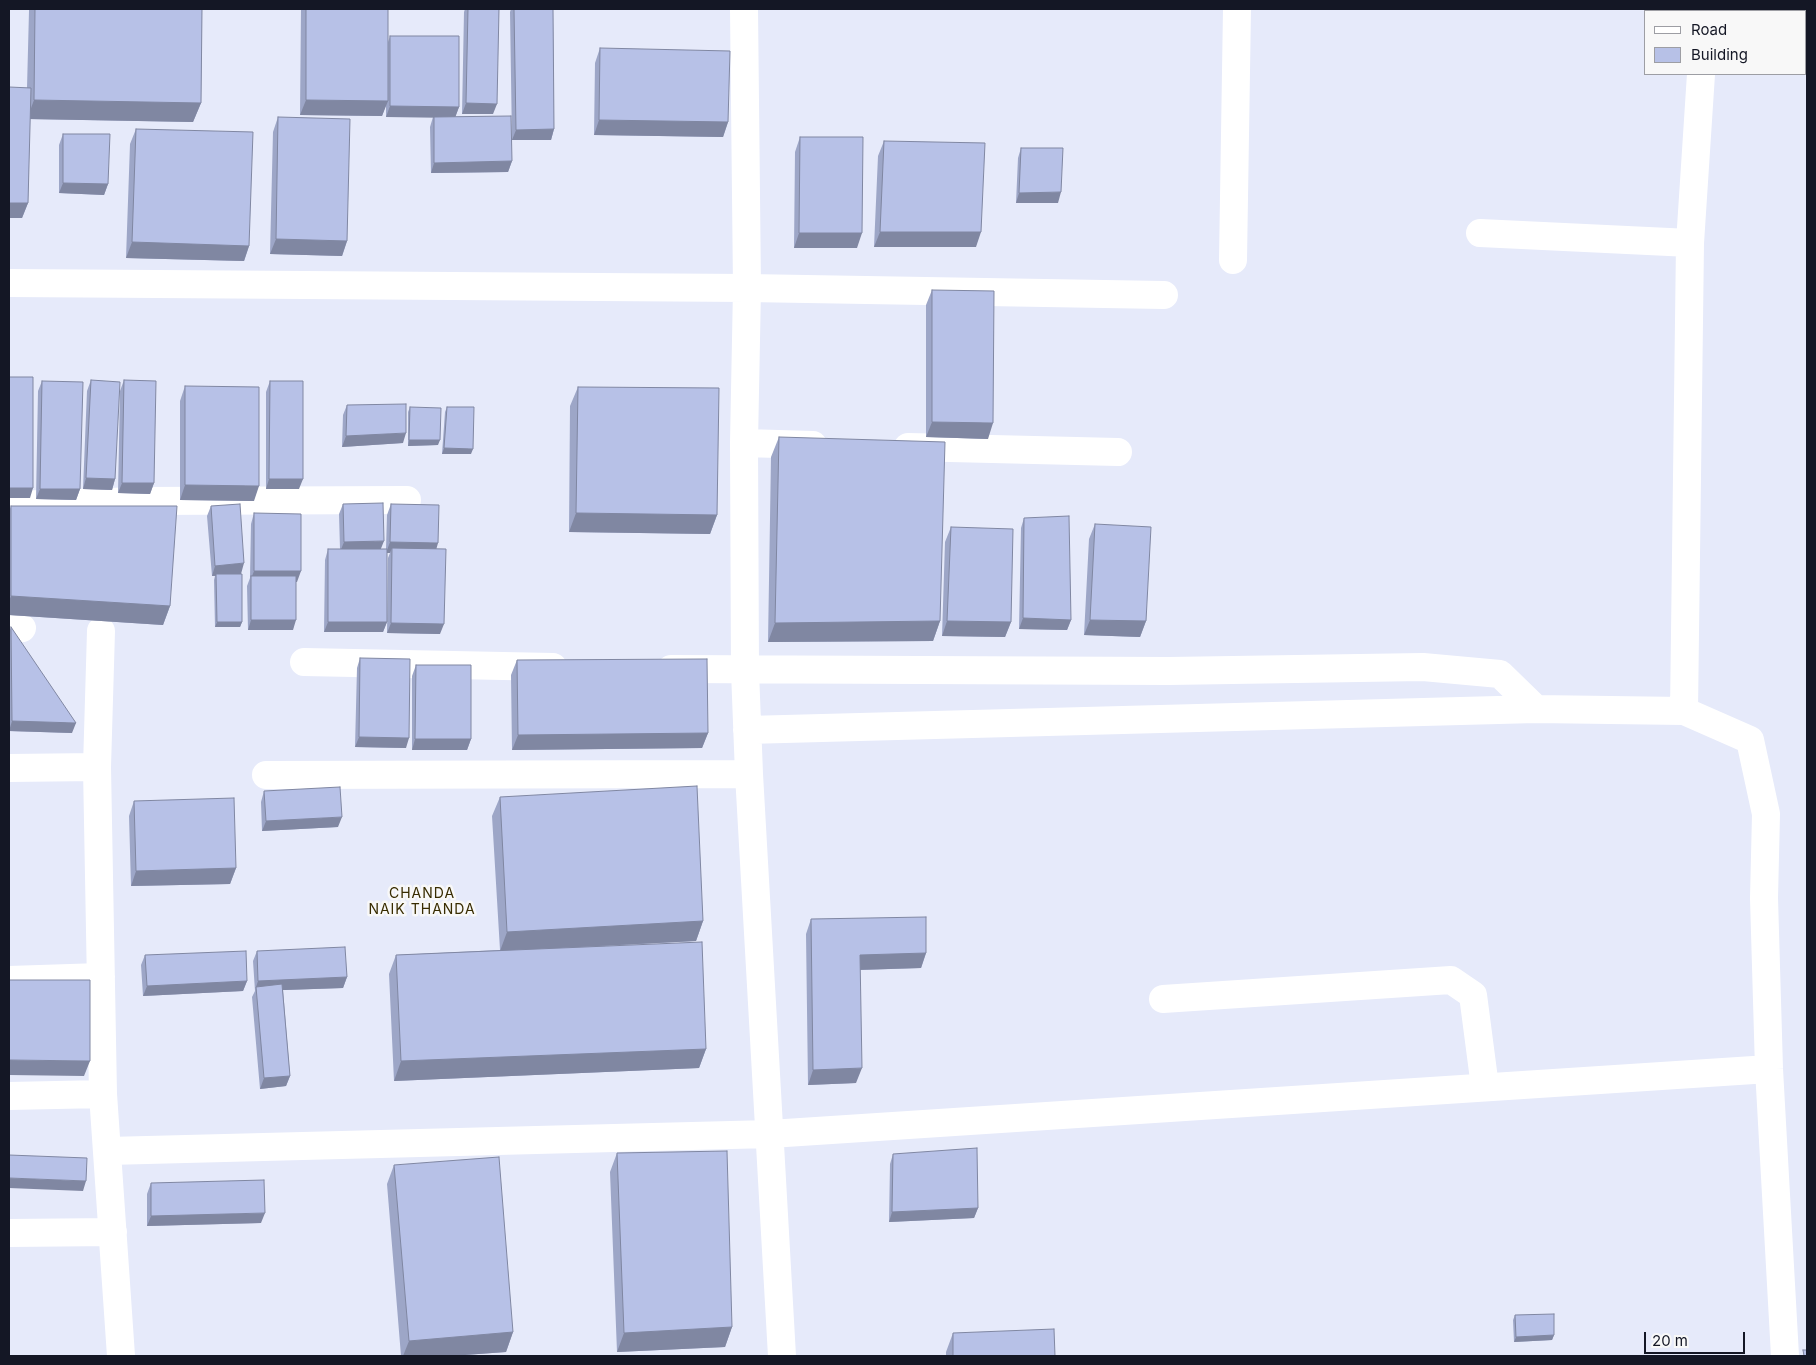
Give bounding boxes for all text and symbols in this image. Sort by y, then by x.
legend [1644,10,1806,75]
text: Road [1691,20,1727,39]
text: Building [1691,45,1748,64]
district label: CHANDA NAIK THANDA [367,886,477,919]
scale bar [1646,1322,1747,1354]
text: 20 m [1652,1331,1688,1350]

